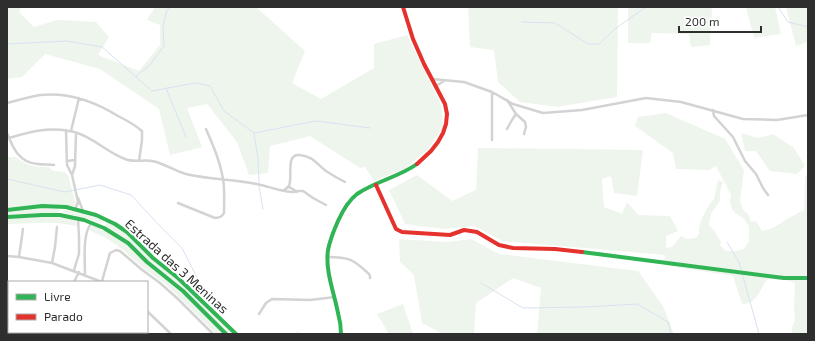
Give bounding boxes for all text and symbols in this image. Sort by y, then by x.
scale bar [679,8,761,34]
text: 200 m [685,14,719,28]
street label: Estrada das 3 Meninas [122,215,232,317]
legend [8,281,148,333]
text: Livre [44,289,71,303]
text: Parado [44,309,83,323]

